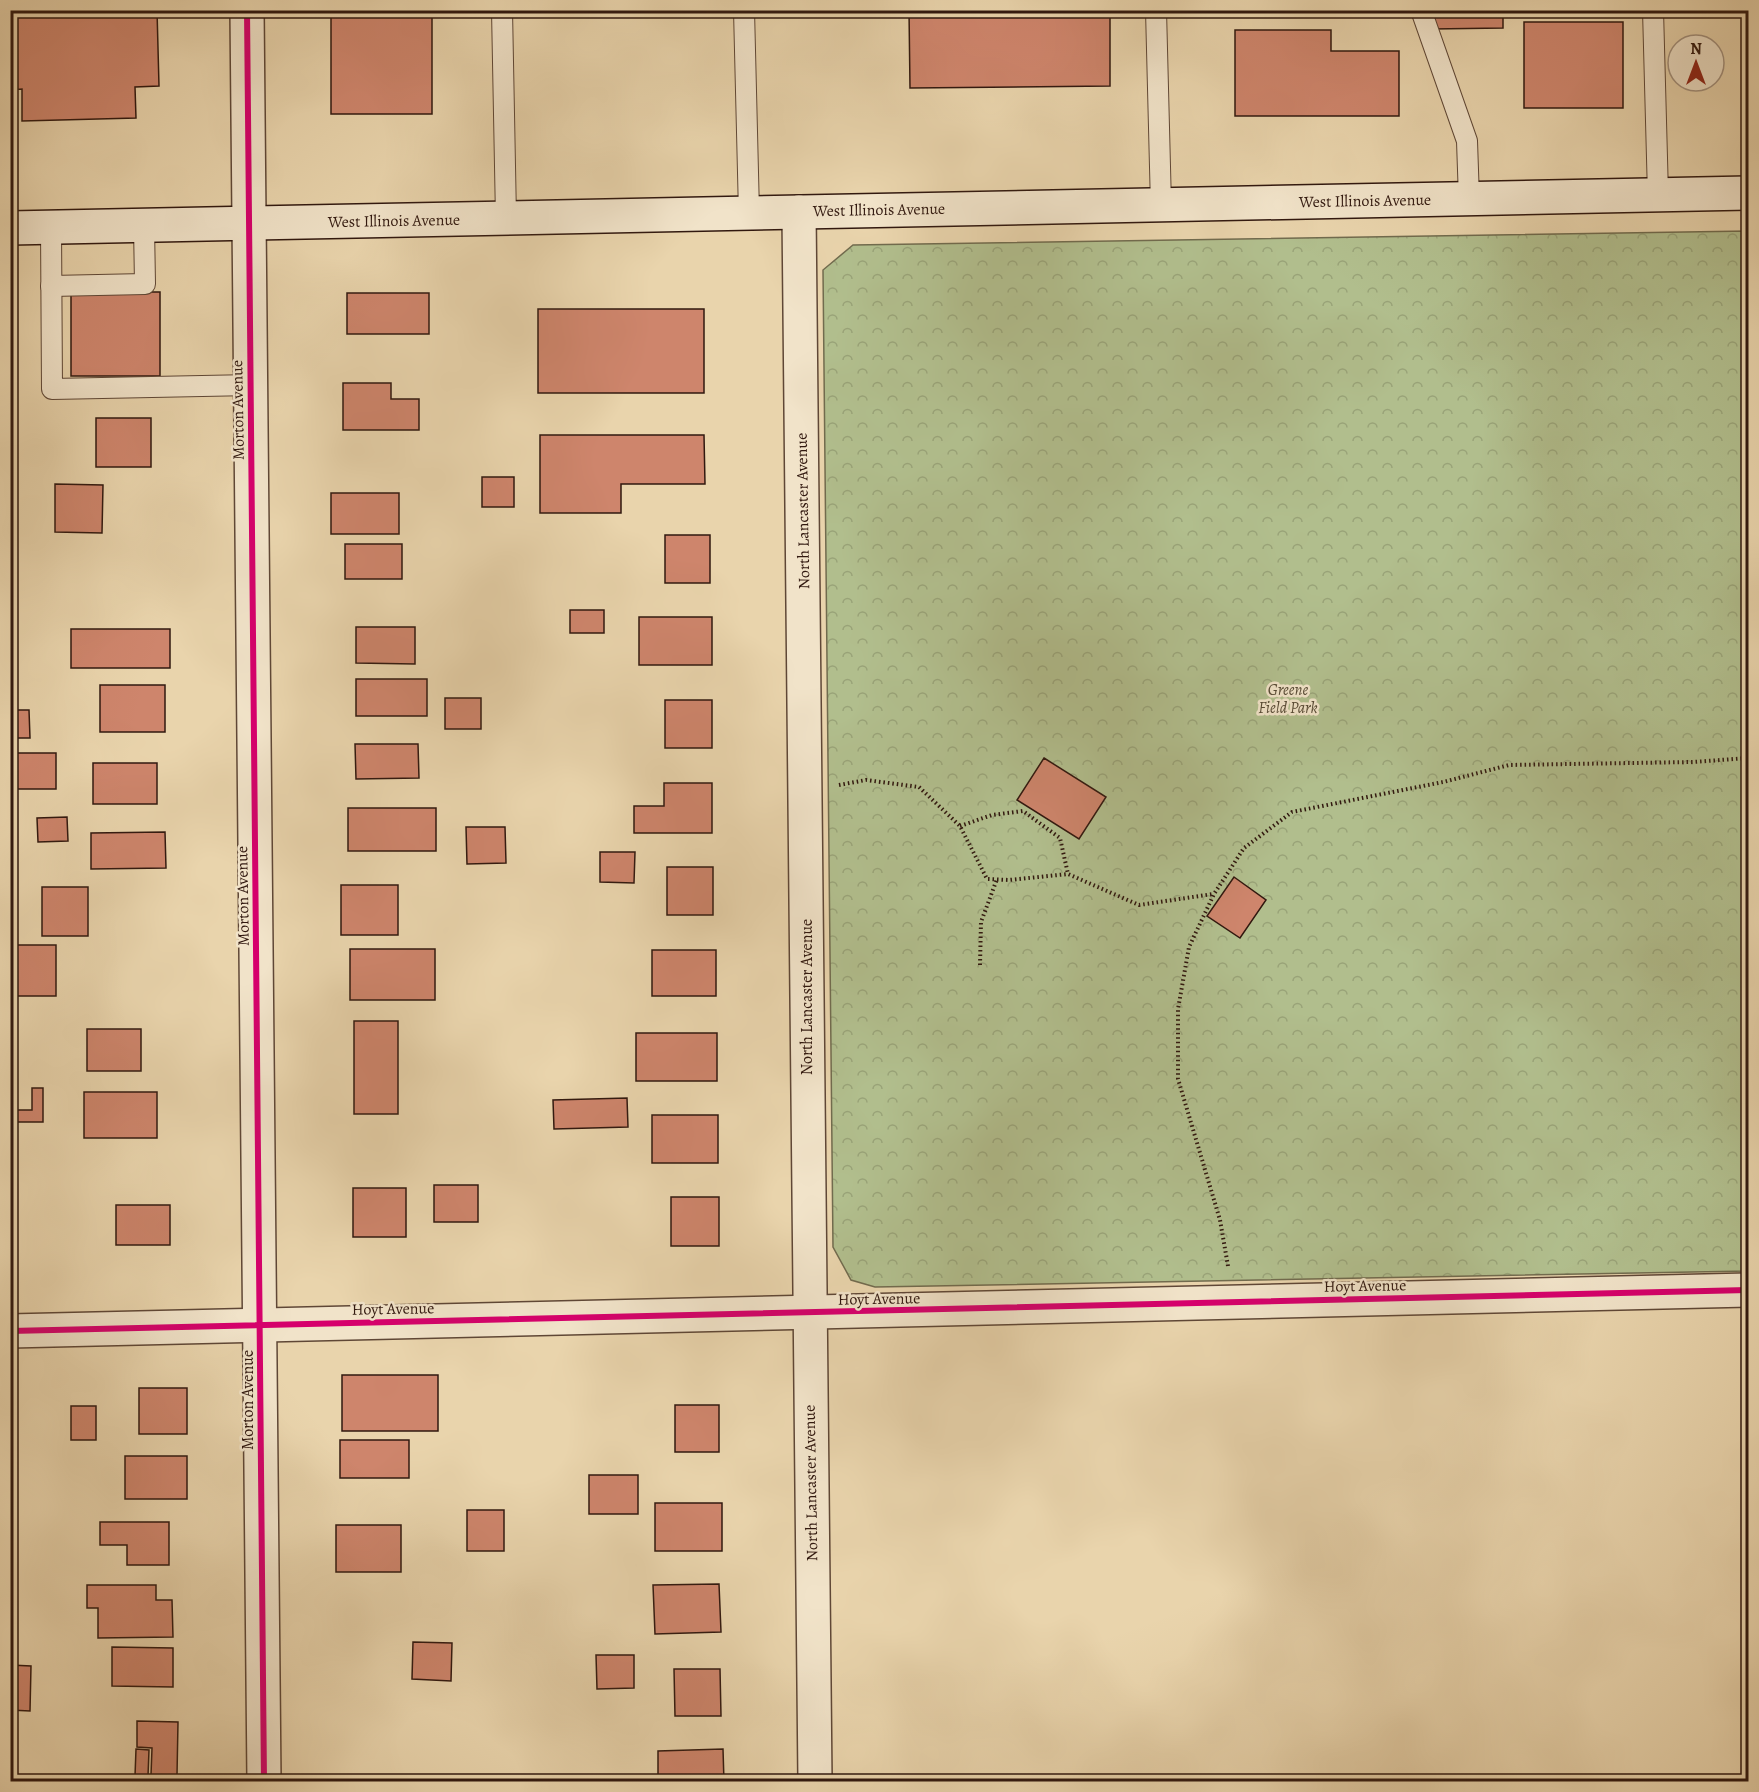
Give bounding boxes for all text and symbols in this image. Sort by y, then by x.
north arrow [1666,33,1726,93]
text: N [1690,38,1702,60]
street label: West Illinois Avenue [1298,189,1431,213]
street label: West Illinois Avenue [812,198,945,222]
street label: West Illinois Avenue [327,209,460,233]
street label: Morton Avenue [226,360,250,460]
street label: North Lancaster Avenue [791,433,815,589]
park label: Greene Field Park [1258,679,1318,719]
street label: Morton Avenue [231,846,255,946]
street label: North Lancaster Avenue [796,919,818,1075]
street label: Hoyt Avenue [1323,1274,1407,1298]
street label: Hoyt Avenue [837,1287,921,1311]
street label: Hoyt Avenue [351,1297,435,1321]
street label: Morton Avenue [237,1350,259,1450]
street label: North Lancaster Avenue [799,1405,823,1561]

